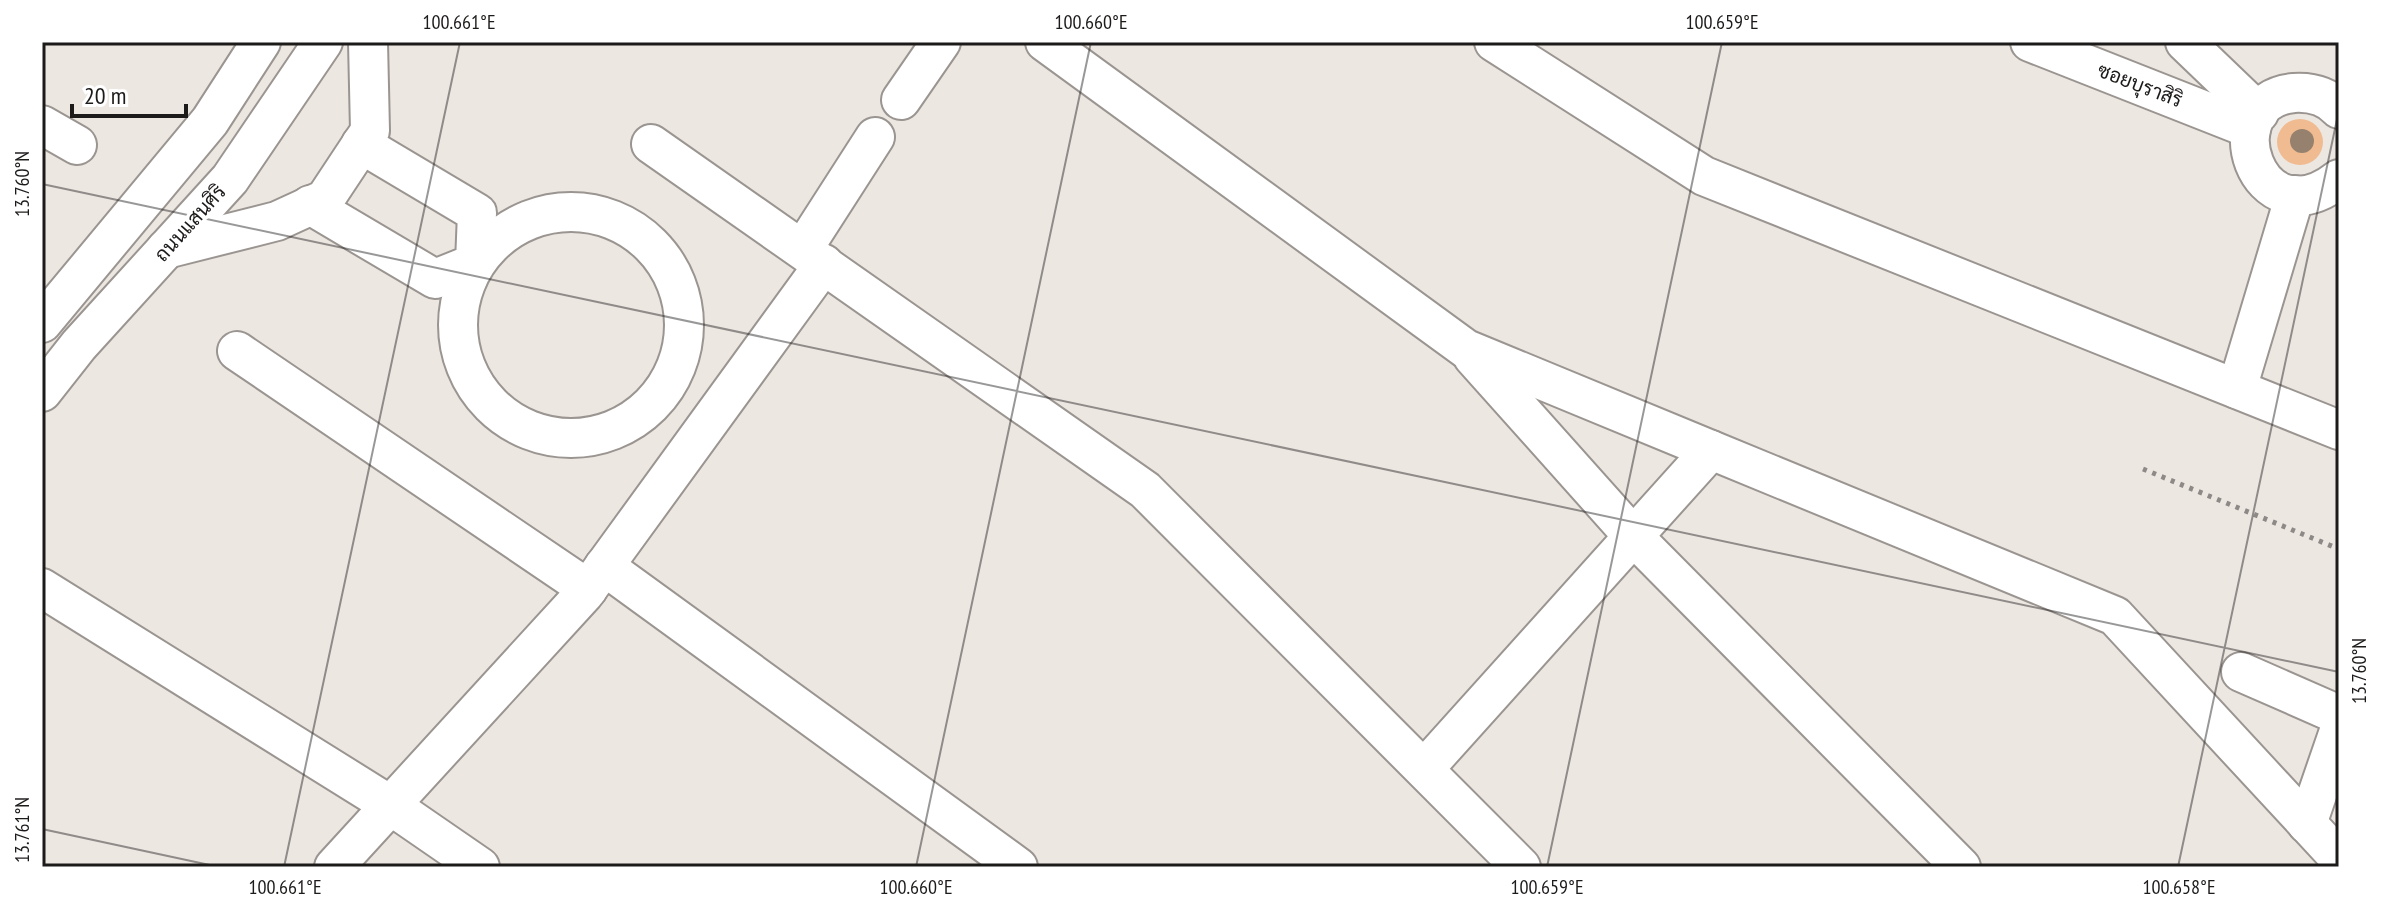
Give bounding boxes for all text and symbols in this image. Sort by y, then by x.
text: 100.661°E [423,9,495,35]
text: 100.660°E [1055,9,1127,35]
text: 100.659°E [1686,9,1758,35]
street label: ซอยบุราสิริ [2093,57,2186,114]
scale bar [72,68,186,118]
text: 20 m [84,80,126,111]
text: 13.760°N [9,151,35,217]
street label: ถนนแสนศิริ [149,179,231,267]
text: 13.760°N [2346,638,2372,704]
text: 13.761°N [9,797,35,863]
text: 100.661°E [249,874,321,900]
text: 100.660°E [880,874,952,900]
text: 100.659°E [1511,874,1583,900]
text: 100.658°E [2143,874,2215,900]

